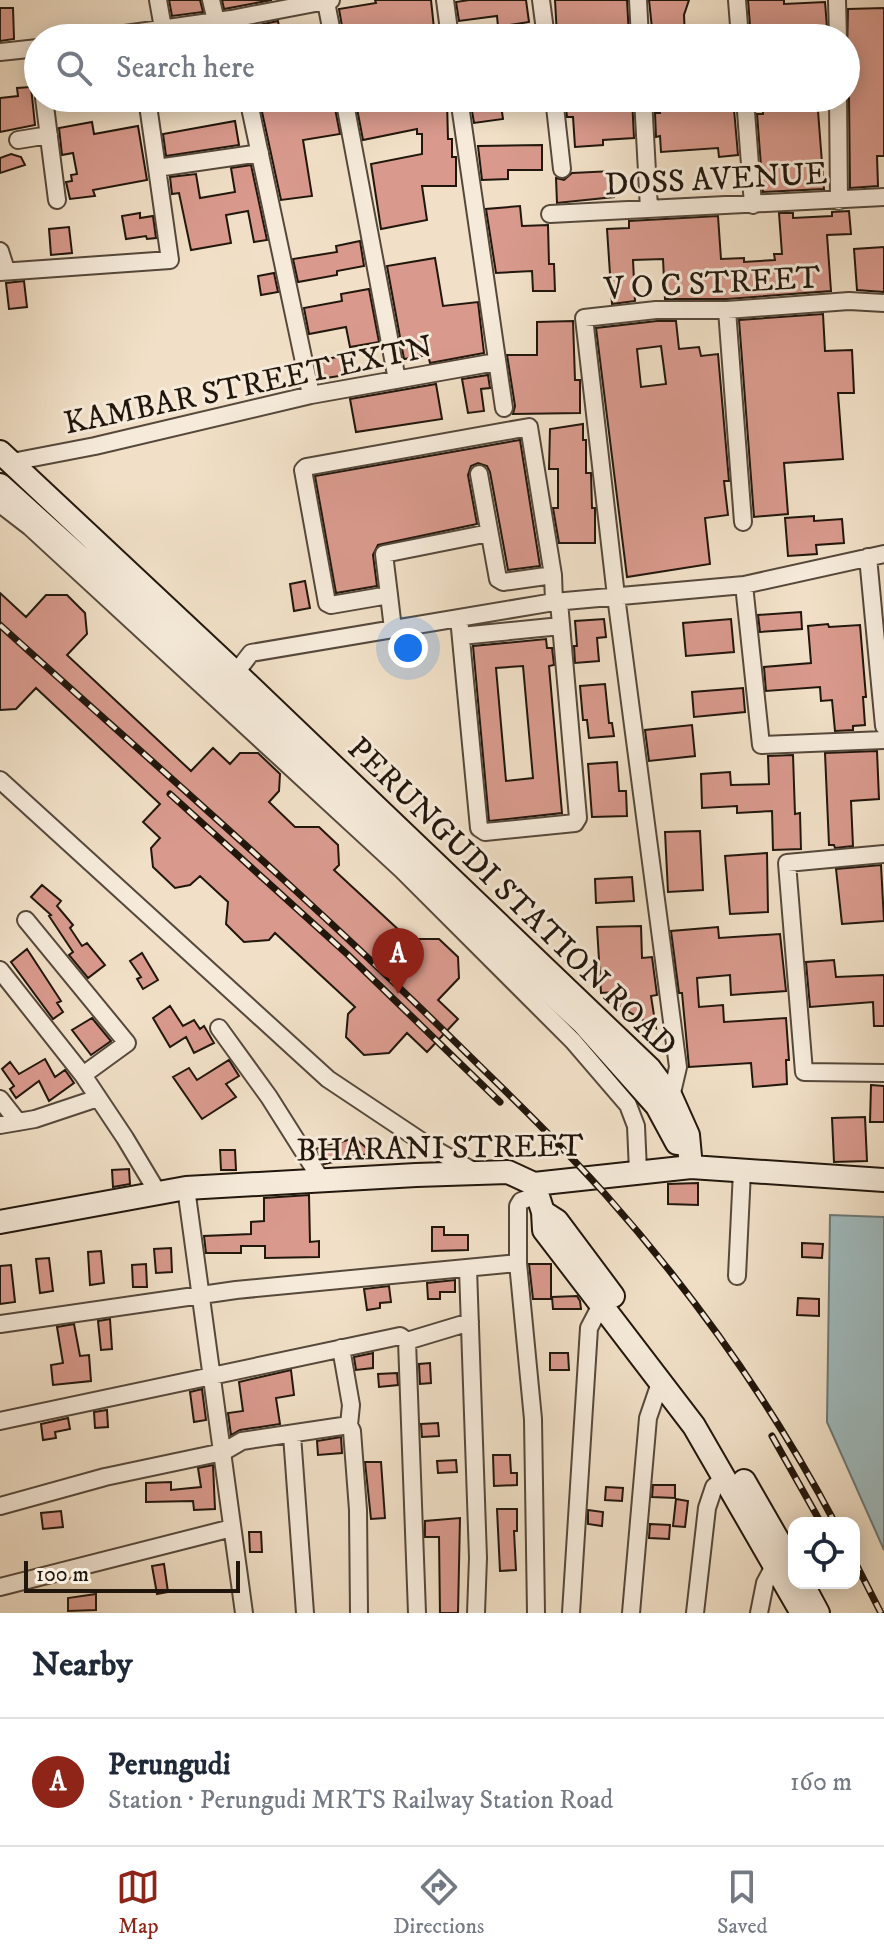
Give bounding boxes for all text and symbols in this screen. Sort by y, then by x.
search box [24,24,860,112]
icon: search [52,46,96,90]
text: Search here [116,50,255,87]
street label: DOSS AVENUE [604,154,828,206]
street label: V O C STREET [602,258,821,310]
street label: KAMBAR STREET EXTN [60,327,436,445]
your location [388,628,428,668]
street label: PERUNGUDI STATION ROAD [340,728,686,1064]
pin: A [372,928,424,994]
street label: BHARANI STREET [296,1126,584,1172]
map controls [788,1517,860,1589]
button: locate [788,1517,860,1589]
scale bar [24,1557,240,1593]
text: 100 m [36,1561,89,1588]
text: Nearby [32,1644,133,1686]
text: Perungudi [108,1747,231,1784]
text: A [50,1766,66,1799]
text: 160 m [790,1766,852,1799]
text: Station · Perungudi MRTS Railway Station Road [108,1784,613,1817]
tab: Map [116,1865,160,1940]
tab: Directions [393,1865,484,1940]
tab: Saved [717,1865,768,1940]

